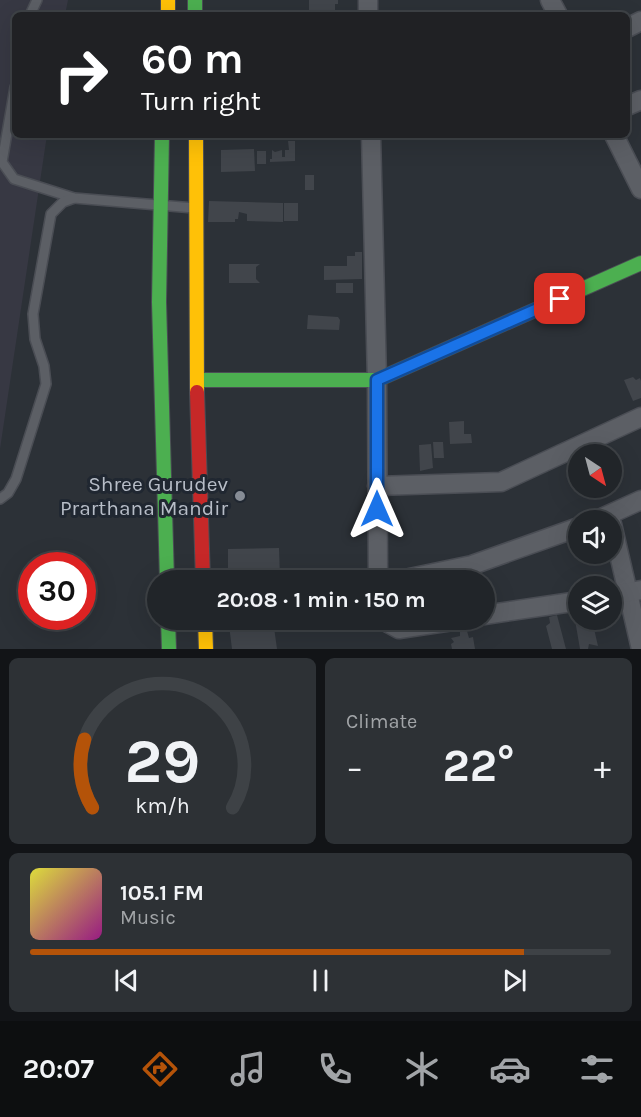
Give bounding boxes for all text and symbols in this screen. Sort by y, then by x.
text: 60 m [141,34,244,84]
icon: right [42,36,120,114]
text: Turn right [141,85,261,117]
pin [534,273,585,324]
icon: arrive [543,282,576,315]
north arrow [568,444,622,498]
map controls [568,444,622,630]
place label: Shree Gurudev Prarthana Mandir [60,472,228,520]
position arrow [345,477,409,541]
marker: Shree Gurudev Prarthana Mandir [233,489,247,503]
button: sound [568,510,622,564]
speed limit sign: 30 [18,552,96,630]
button: layers [568,576,622,630]
text: 20:08 · 1 min · 150 m [216,587,426,613]
text: Climate [346,710,417,733]
text: 29 [125,725,200,798]
text: 22° [443,740,514,792]
text: − [346,748,363,786]
text: + [594,748,611,786]
text: km/h [135,793,190,818]
text: 105.1 FM [120,880,204,906]
text: Music [120,906,176,929]
icon: previous [110,964,143,997]
icon: pause [304,964,337,997]
icon: next [498,964,531,997]
icon: directions [139,1048,181,1090]
icon: music [227,1048,269,1090]
icon: phone [314,1048,356,1090]
icon: climate [401,1048,443,1090]
icon: car [489,1048,531,1090]
icon: filters [576,1048,618,1090]
text: 20:07 [23,1053,94,1085]

